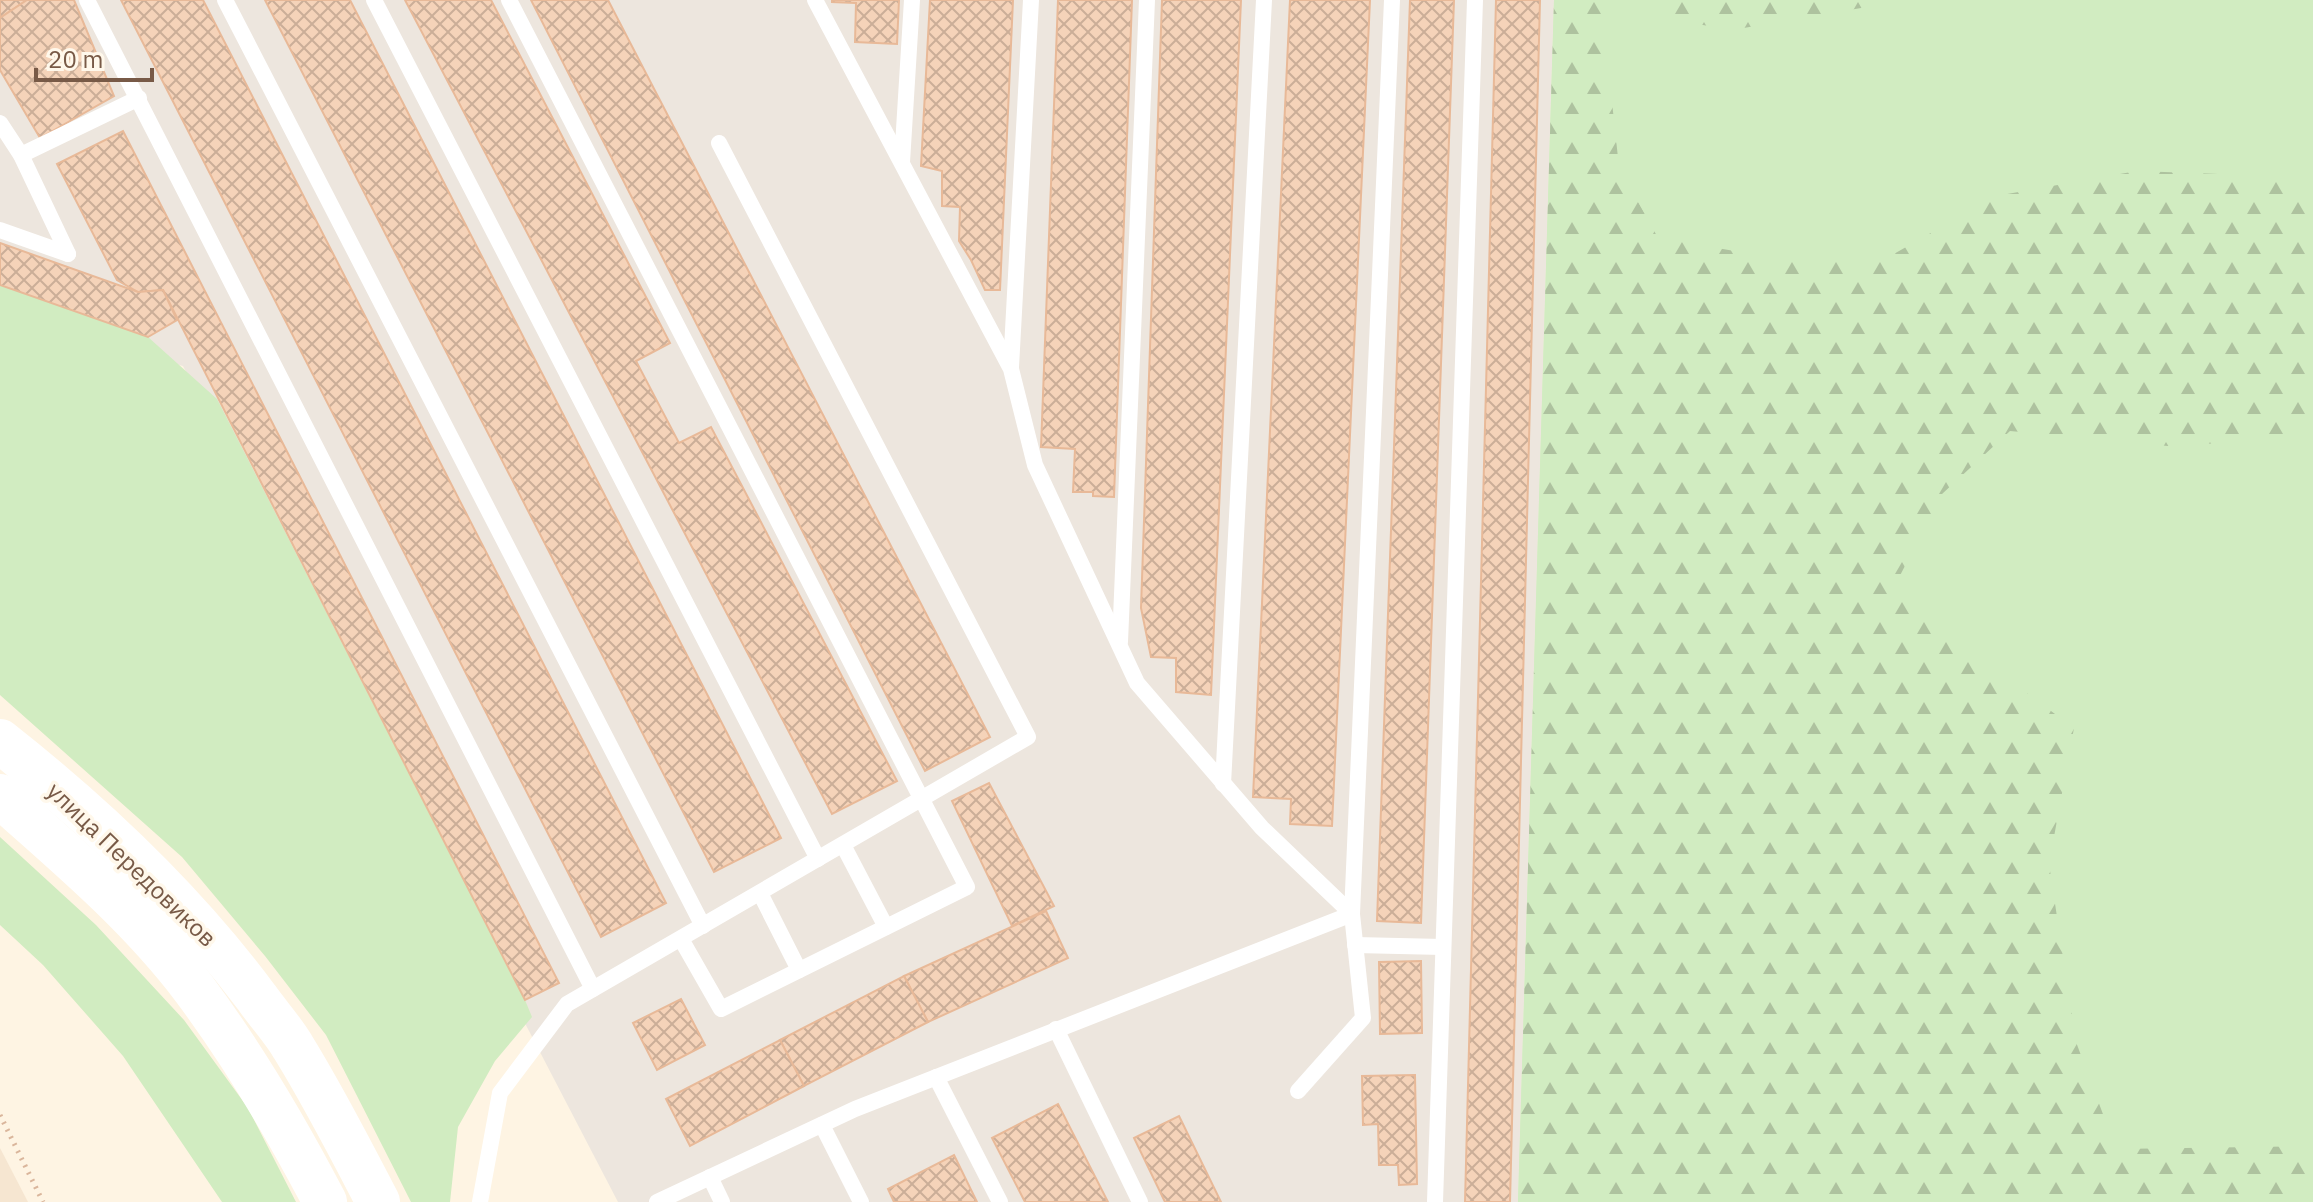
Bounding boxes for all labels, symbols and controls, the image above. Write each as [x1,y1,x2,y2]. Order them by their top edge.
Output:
scale bar [36,32,152,82]
text: 20 m [48,43,103,75]
street label: улица Передовиков [40,775,224,953]

